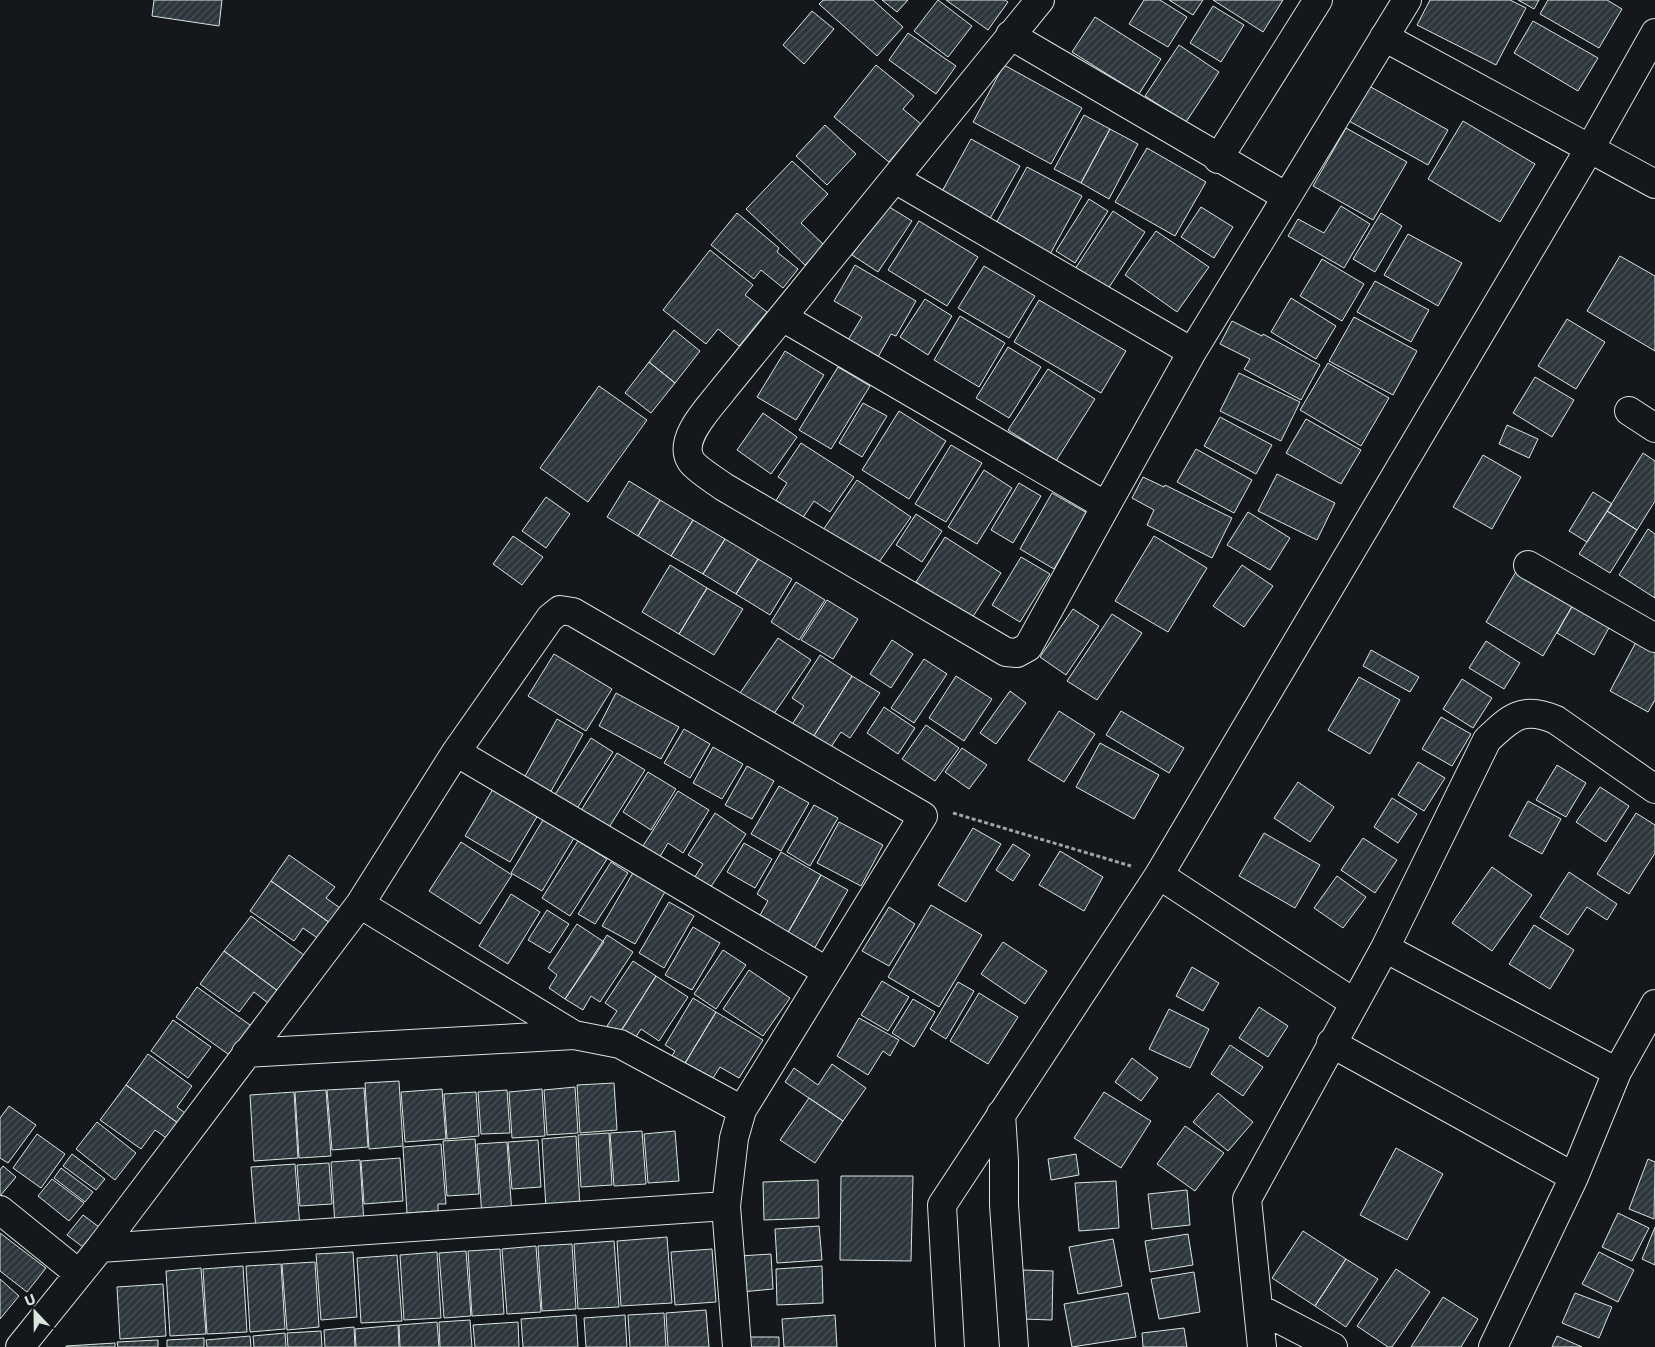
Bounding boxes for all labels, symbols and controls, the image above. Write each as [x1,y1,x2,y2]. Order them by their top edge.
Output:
north arrow [10,1287,60,1337]
text: U [22,1290,38,1309]

